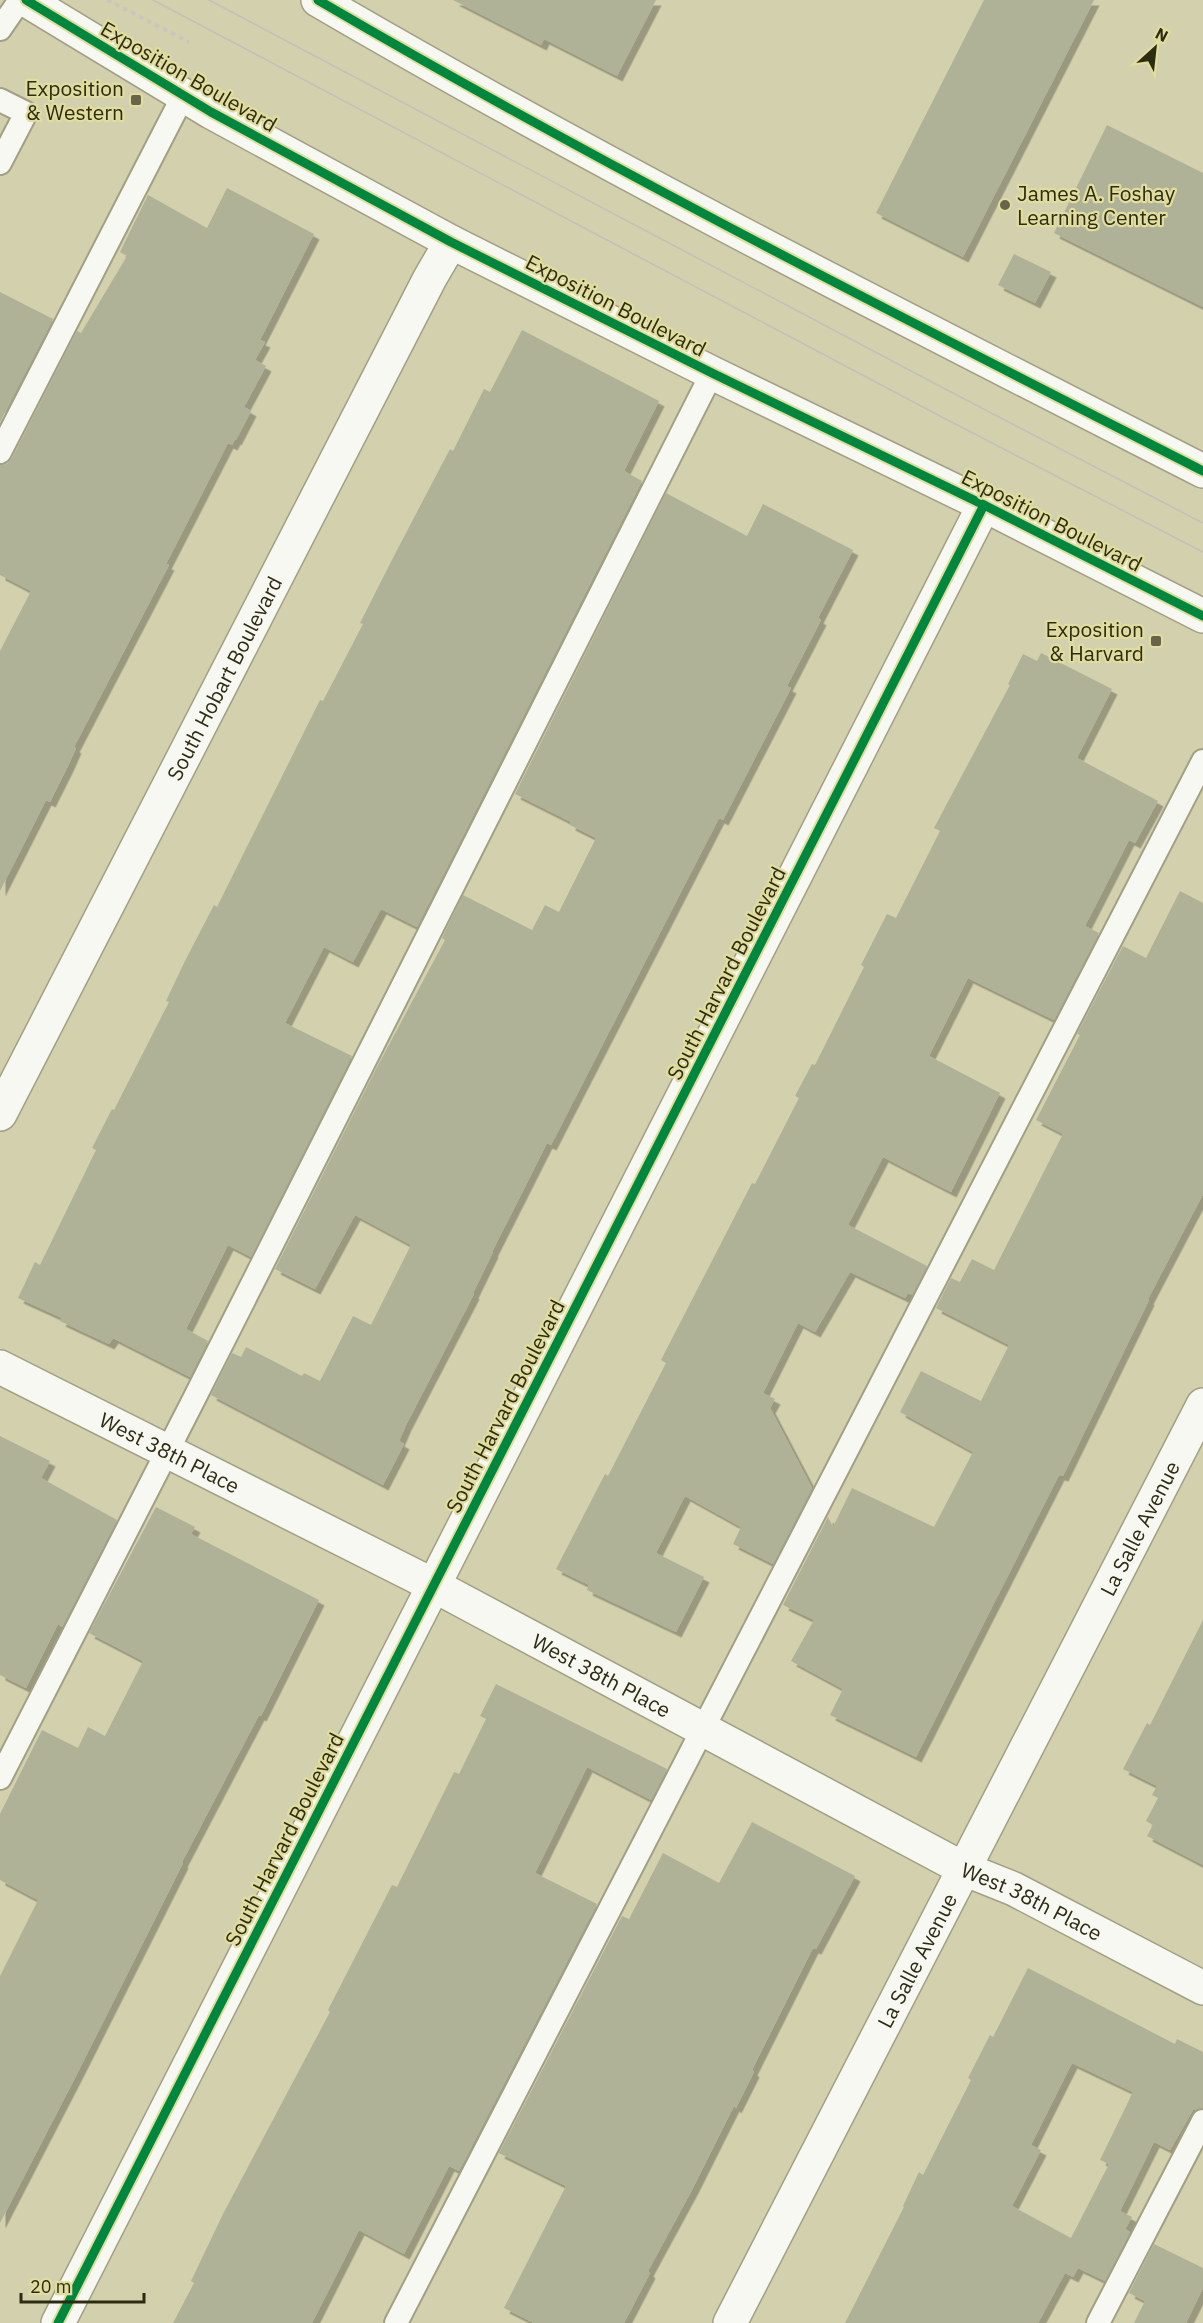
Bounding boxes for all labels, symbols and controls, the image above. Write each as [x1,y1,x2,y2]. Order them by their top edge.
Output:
street label: Exposition Boulevard [96,14,282,138]
north arrow [1125,18,1185,78]
text: N [1152,23,1172,46]
place label: Exposition & Western [25,74,124,126]
marker: Exposition & Western [129,93,143,107]
place label: James A. Foshay Learning Center [1017,179,1176,231]
marker: James A. Foshay Learning Center [998,198,1012,212]
street label: Exposition Boulevard [521,247,711,363]
street label: Exposition Boulevard [957,462,1147,578]
street label: South Hobart Boulevard [160,571,288,785]
place label: Exposition & Harvard [1045,615,1144,667]
marker: Exposition & Harvard [1149,634,1163,648]
street label: South Harvard Boulevard [660,862,792,1084]
street label: South Harvard Boulevard [439,1295,571,1517]
street label: West 38th Place [95,1405,245,1499]
street label: La Salle Avenue [1093,1456,1186,1601]
street label: West 38th Place [527,1627,676,1724]
street label: South Harvard Boulevard [218,1728,350,1950]
street label: West 38th Place [957,1855,1107,1947]
street label: La Salle Avenue [871,1888,963,2033]
scale bar [21,2266,144,2304]
text: 20 m [30,2275,72,2298]

